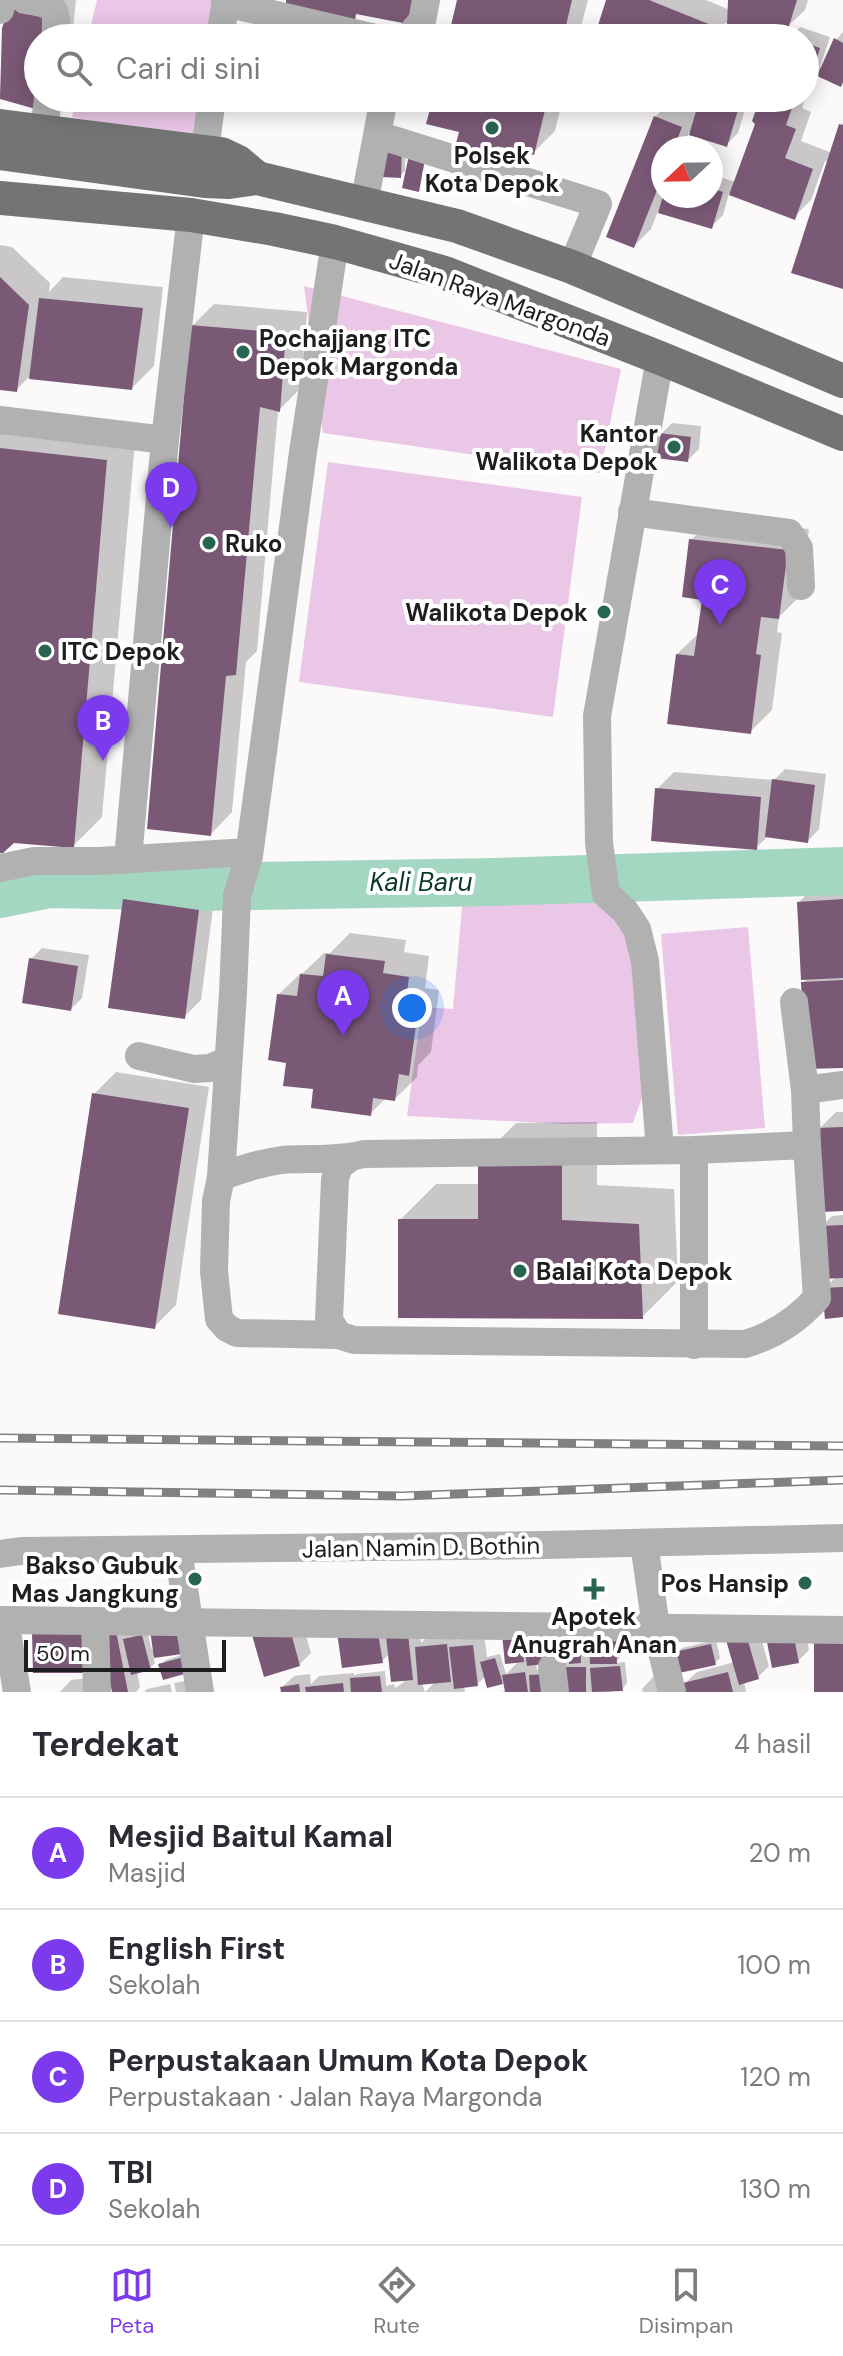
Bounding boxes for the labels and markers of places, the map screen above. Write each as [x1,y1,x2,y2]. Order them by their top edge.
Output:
marker: Polsek Kota Depok [483,119,501,137]
place label: Polsek Kota Depok [425,140,559,199]
place label: Pochajjang ITC Depok Margonda [259,323,458,382]
marker: Pochajjang ITC Depok Margonda [234,343,252,361]
place label: Kantor Walikota Depok [475,418,658,477]
marker: Kantor Walikota Depok [665,438,683,456]
pin: D [145,462,197,528]
place label: Ruko [225,528,282,559]
marker: Ruko [200,534,218,552]
pin: C [694,559,746,625]
place label: Walikota Depok [405,597,588,628]
marker: Walikota Depok [595,603,613,621]
place label: ITC Depok [61,636,180,667]
marker: ITC Depok [36,642,54,660]
pin: B [77,695,129,761]
pin: A [317,970,369,1036]
place label: Balai Kota Depok [536,1256,733,1287]
marker: Balai Kota Depok [511,1262,529,1280]
place label: Bakso Gubuk Mas Jangkung [11,1550,179,1609]
place label: Pos Hansip [661,1568,789,1599]
marker: Bakso Gubuk Mas Jangkung [186,1570,204,1588]
marker: Pos Hansip [796,1574,814,1592]
marker: Apotek Anugrah Anan [585,1580,603,1598]
place label: Apotek Anugrah Anan [511,1601,677,1660]

